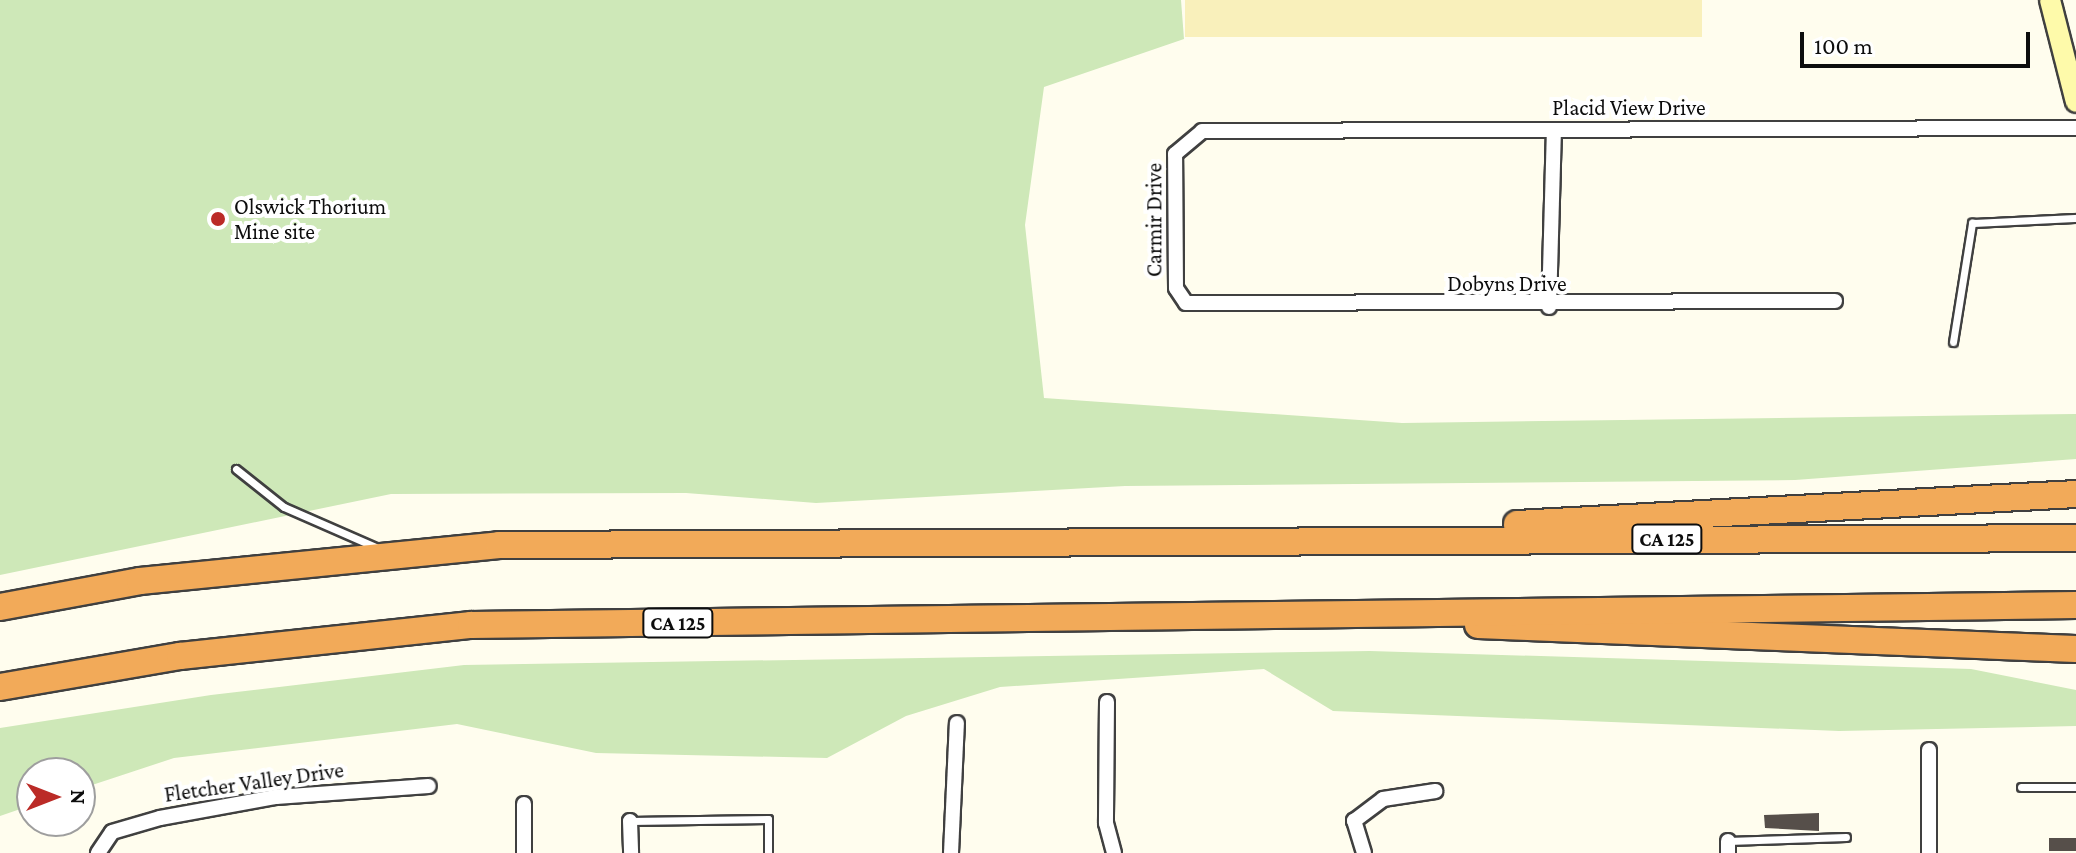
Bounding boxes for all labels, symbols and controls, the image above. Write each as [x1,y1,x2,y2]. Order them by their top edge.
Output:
scale bar [1804,16,2034,66]
text: 100 m [1814,32,1873,59]
street label: Placid View Drive [1552,95,1706,121]
street label: Carmir Drive [1141,163,1167,277]
place label: Olswick Thorium Mine site [234,193,386,244]
marker: Olswick Thorium Mine site [209,210,227,228]
street label: Dobyns Drive [1447,271,1567,297]
road number: CA 125 [1631,523,1703,555]
road number: CA 125 [642,607,714,639]
street label: Fletcher Valley Drive [163,756,345,808]
north arrow [16,757,96,837]
text: N [66,790,91,805]

